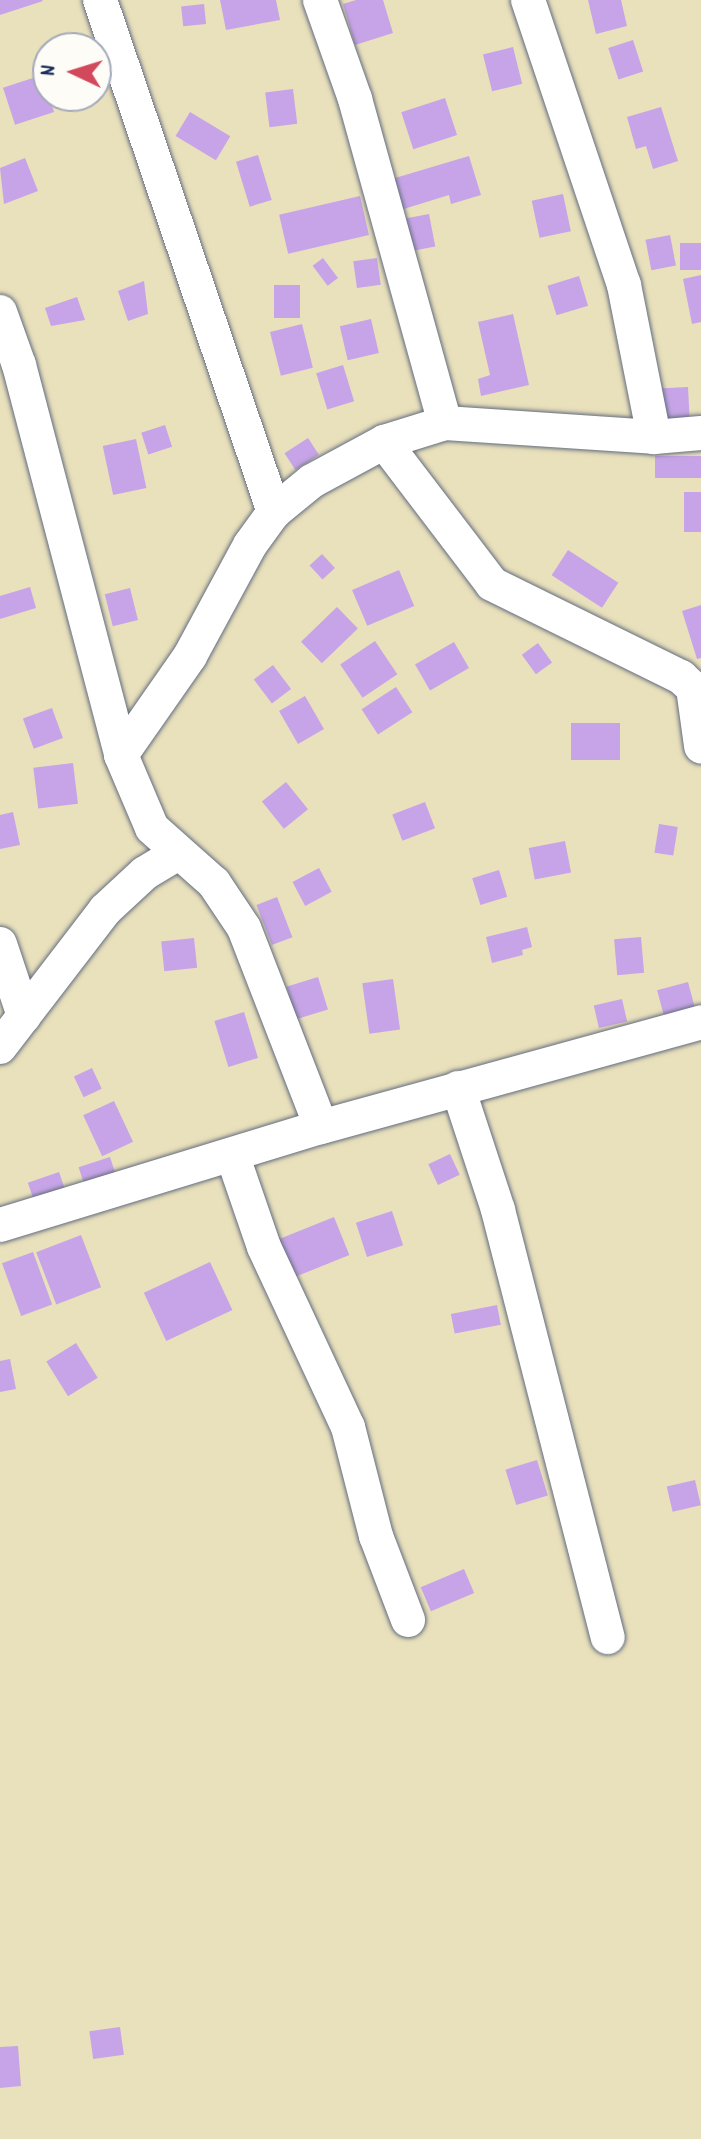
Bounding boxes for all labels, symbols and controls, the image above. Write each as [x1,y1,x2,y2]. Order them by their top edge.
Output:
north arrow [32,32,112,112]
text: N [34,64,65,77]

